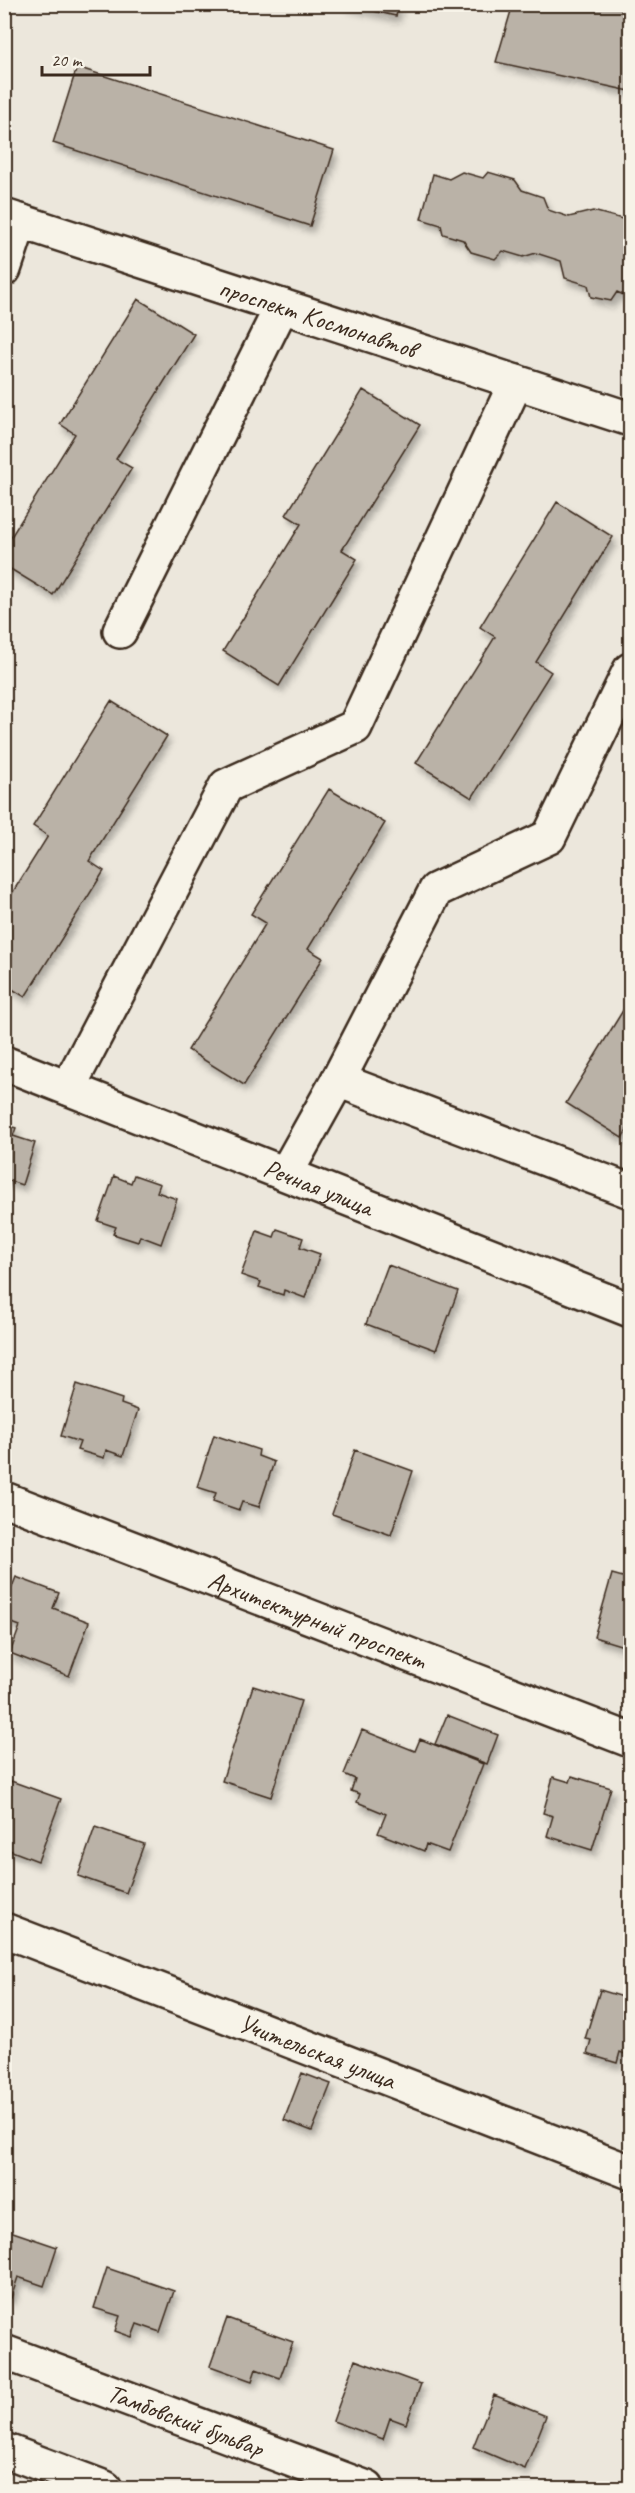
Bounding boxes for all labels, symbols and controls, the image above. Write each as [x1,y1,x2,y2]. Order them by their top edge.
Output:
scale bar [42,39,150,77]
text: 20 m [51,49,84,71]
street label: проспект Космонавтов [215,271,425,367]
street label: Речная улица [259,1151,380,1225]
street label: Архитектурный проспект [204,1563,432,1678]
street label: Учительская улица [234,2006,402,2097]
street label: Тамбовский бульвар [103,2376,270,2465]

